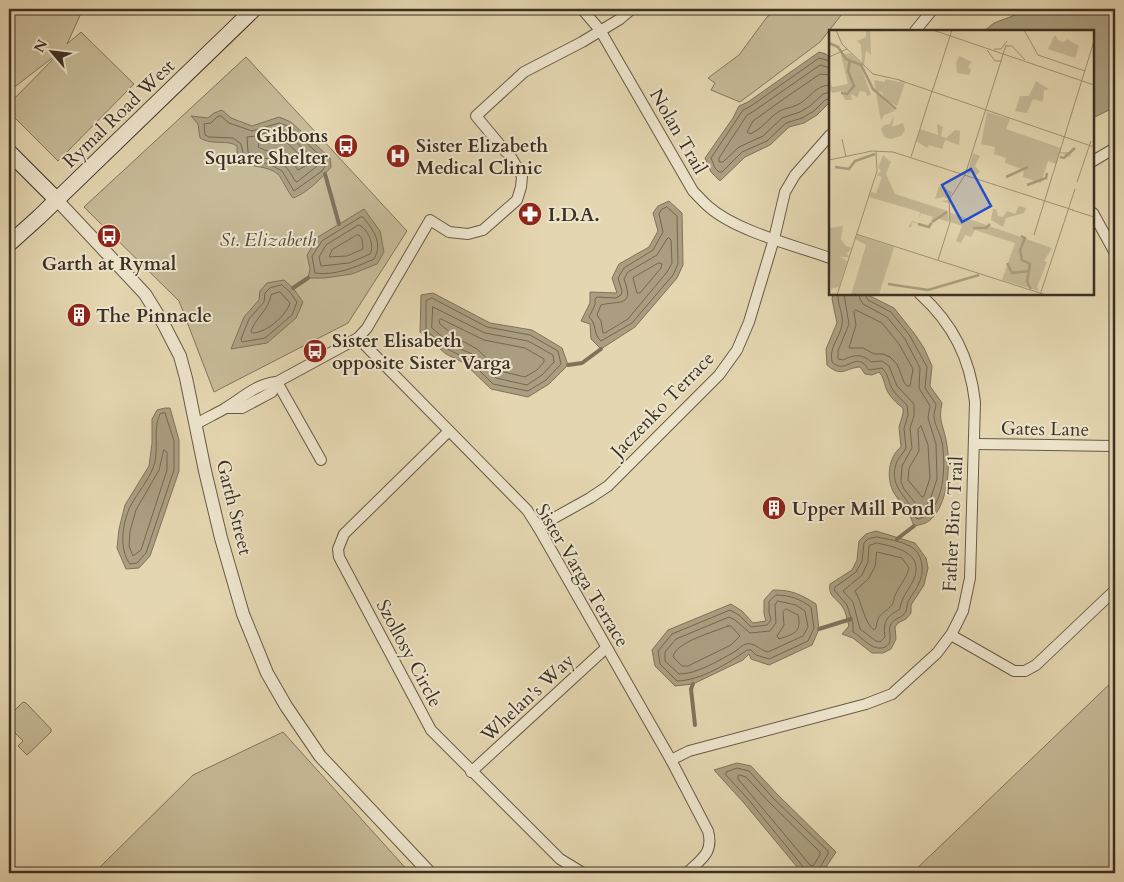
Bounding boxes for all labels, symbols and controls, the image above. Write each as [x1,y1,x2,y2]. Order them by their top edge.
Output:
north arrow [28,28,78,78]
inset map [829,30,1094,295]
text: N [30,36,52,56]
street label: Rymal Road West [57,54,180,174]
street label: Nolan Trail [643,84,713,179]
place label: Gibbons Square Shelter [205,123,328,171]
bus stop icon: Gibbons Square Shelter [333,133,359,159]
place label: Sister Elizabeth Medical Clinic [416,133,548,181]
hospital icon: Sister Elizabeth Medical Clinic [385,143,411,169]
pharmacy icon: I.D.A. [517,201,543,227]
place label: I.D.A. [548,202,600,228]
bus stop icon: Garth at Rymal [96,223,122,249]
park label: St. Elizabeth [220,227,316,253]
place label: Garth at Rymal [42,251,177,277]
building icon: The Pinnacle [66,302,92,328]
place label: The Pinnacle [96,303,212,329]
place label: Sister Elisabeth opposite Sister Varga [332,328,511,376]
bus stop icon: Sister Elisabeth opposite Sister Varga [302,338,328,364]
street label: Jaczenko Terrace [603,346,720,466]
street label: Gates Lane [1001,415,1089,443]
street label: Father Biro Trail [936,455,970,593]
street label: Garth Street [210,457,258,558]
building icon: Upper Mill Pond [761,495,787,521]
place label: Upper Mill Pond [792,496,935,522]
street label: Sister Varga Terrace [529,499,635,652]
street label: Szollosy Circle [370,595,448,712]
street label: Whelan's Way [475,648,580,748]

